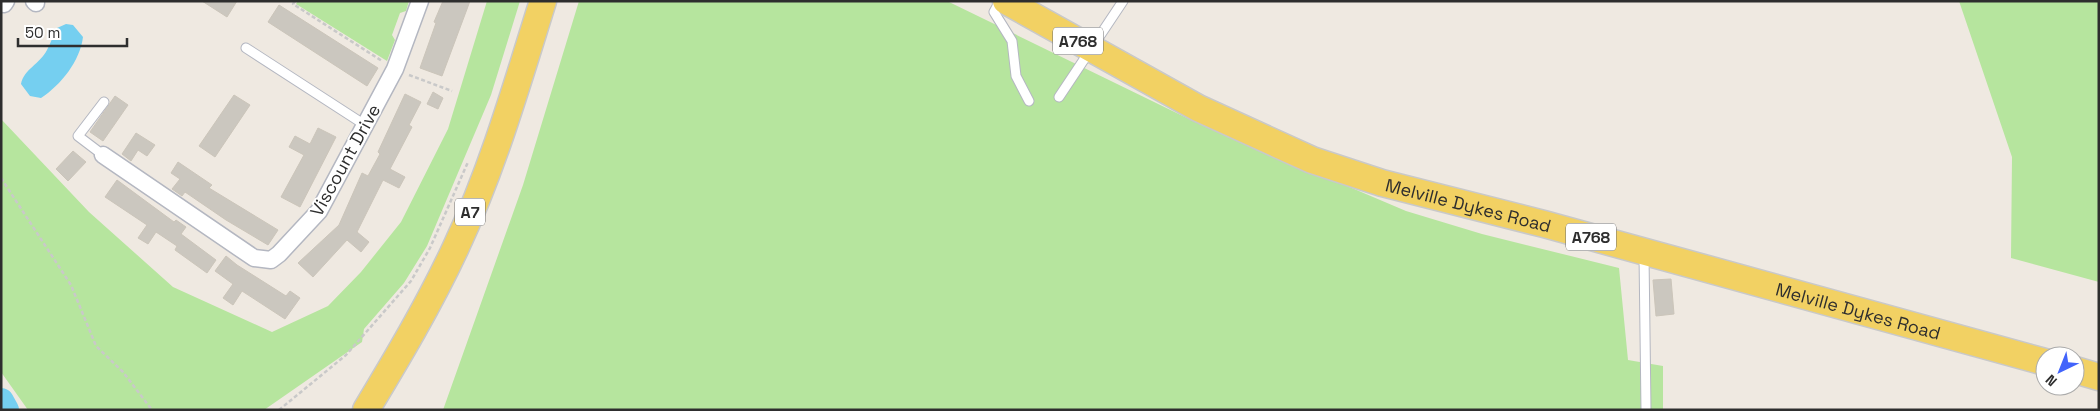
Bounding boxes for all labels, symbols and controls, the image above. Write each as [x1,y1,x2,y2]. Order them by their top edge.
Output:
scale bar [18,15,126,47]
text: 50 m [25,23,60,42]
road number: A768 [1053,27,1103,54]
street label: Viscount Drive [305,100,385,220]
street label: Melville Dykes Road [1383,173,1554,237]
road number: A7 [455,198,485,226]
road number: A768 [1566,223,1616,250]
street label: Melville Dykes Road [1773,277,1943,344]
north arrow [2035,346,2085,396]
text: N [2042,371,2061,390]

